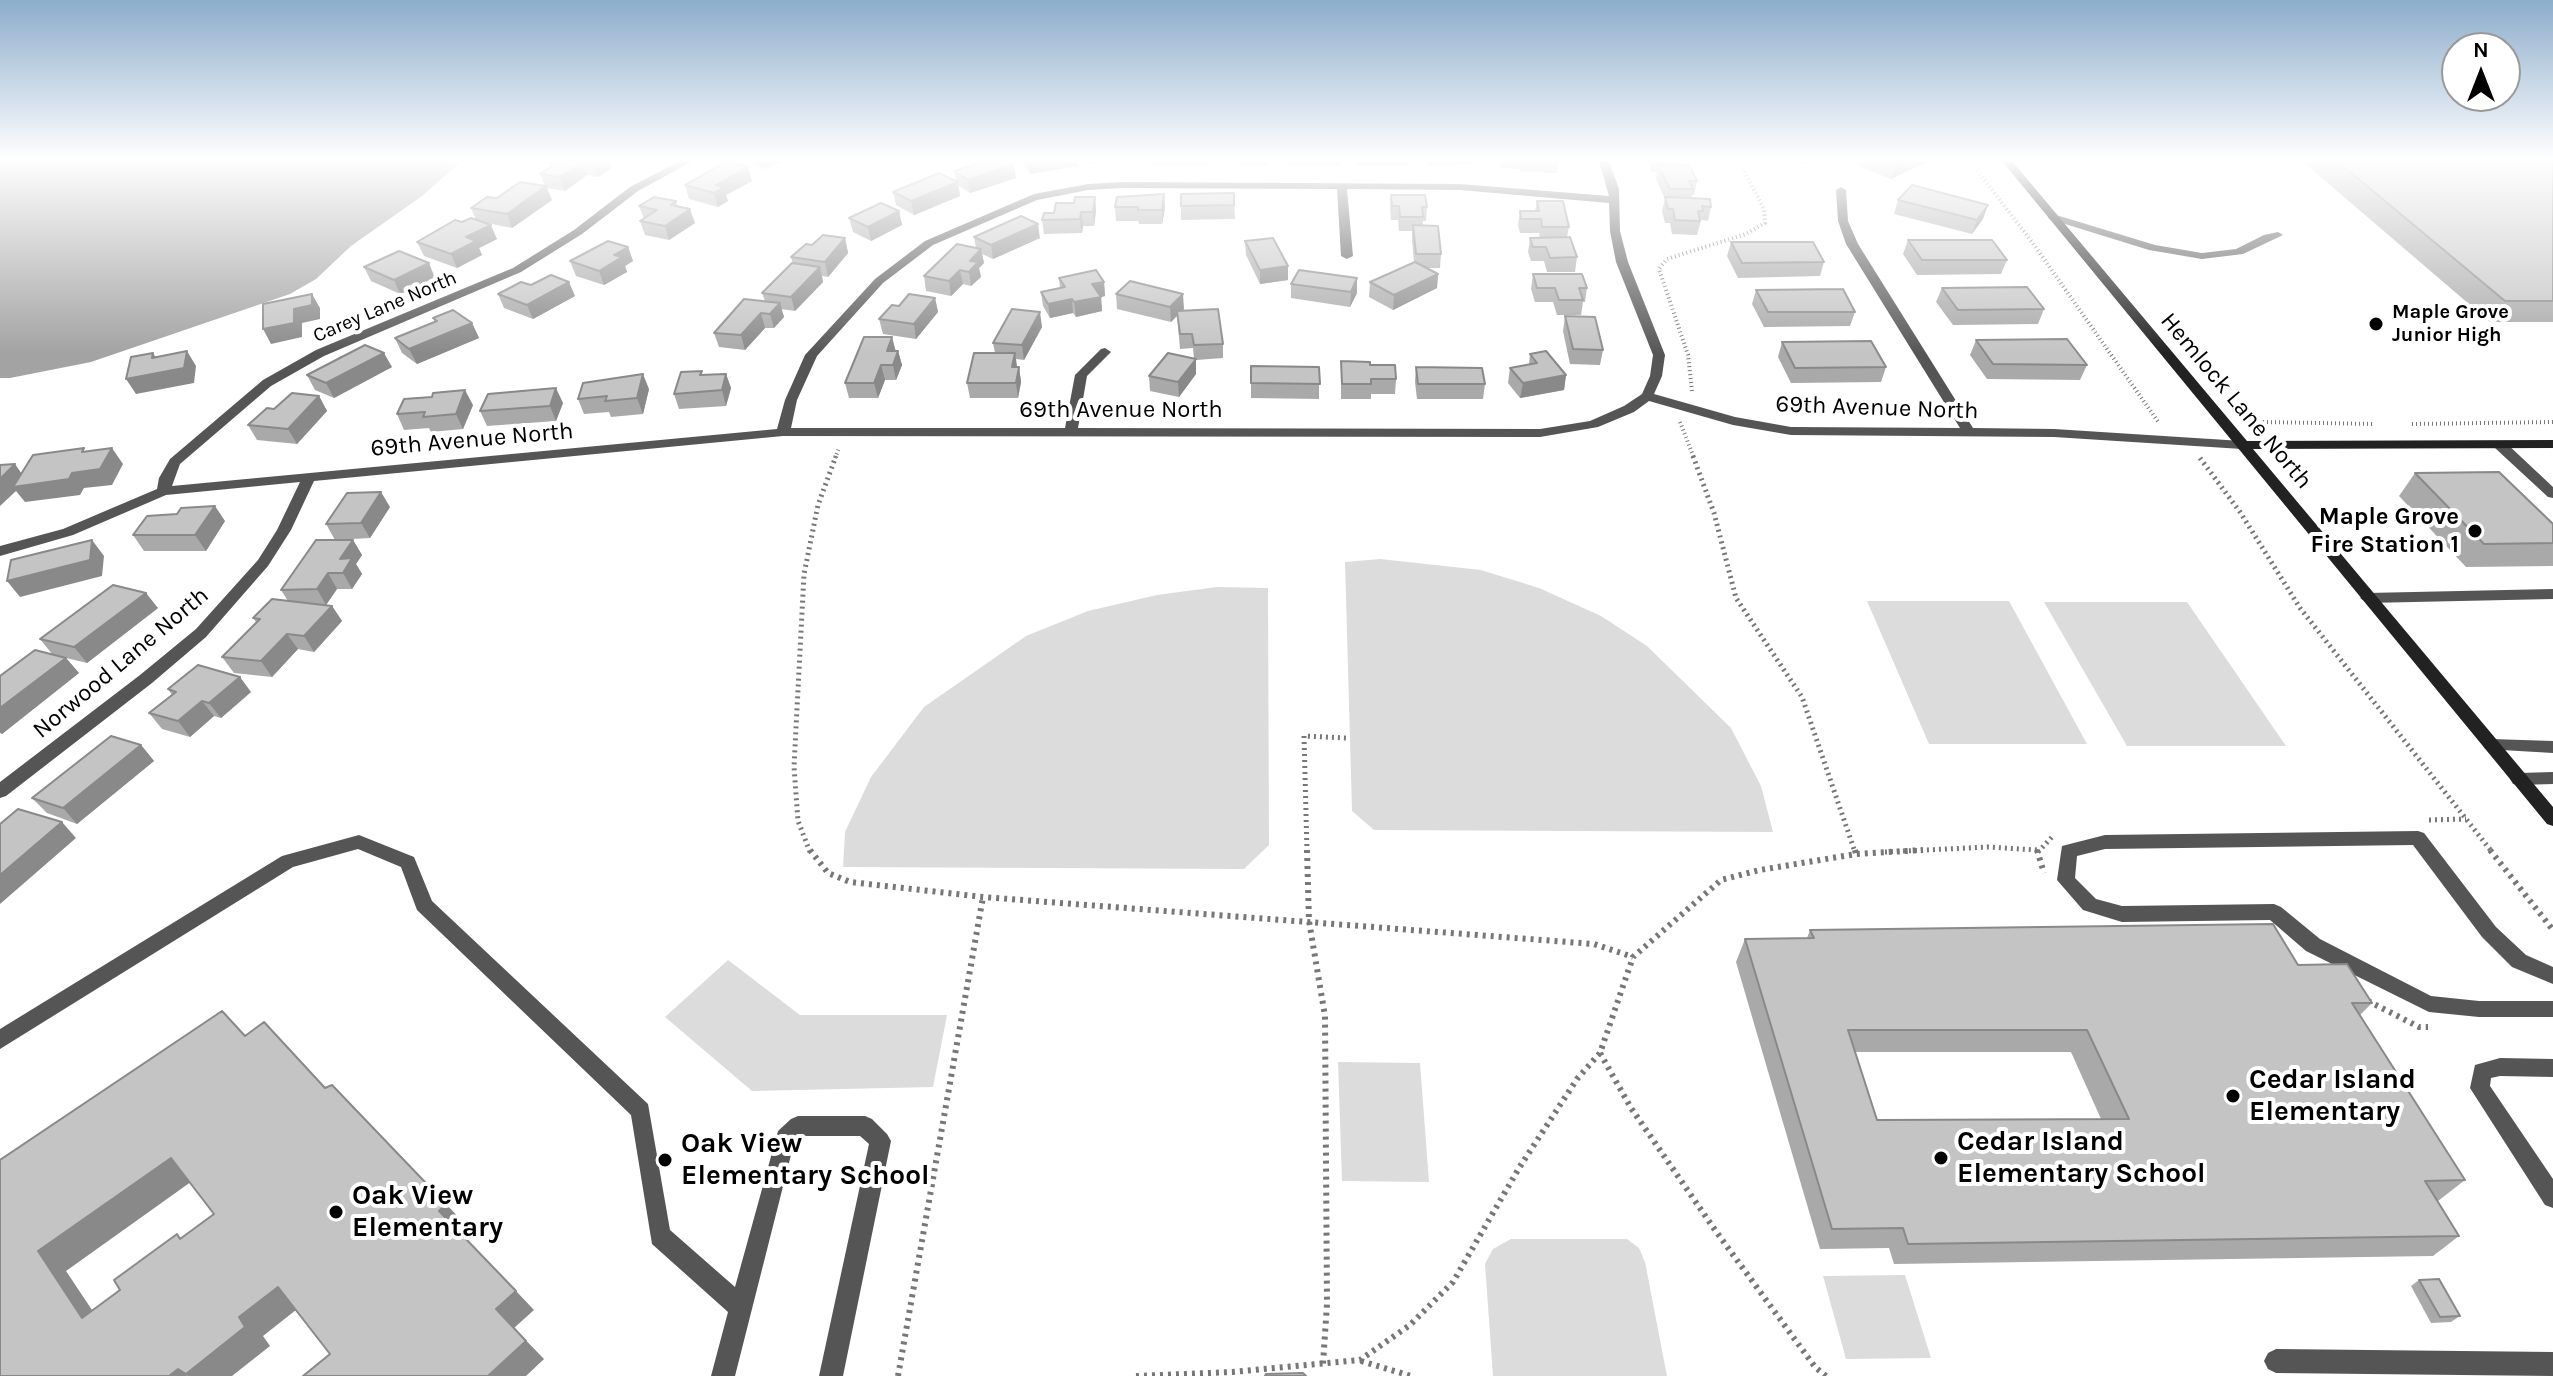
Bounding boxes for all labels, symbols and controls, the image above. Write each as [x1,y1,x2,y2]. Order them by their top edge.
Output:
north arrow [2441,32,2521,112]
text: N [2473,37,2489,63]
street label: Carey Lane North [310,266,460,348]
place label: Maple Grove Junior High [2392,300,2509,347]
street label: Hemlock Lane North [2154,307,2318,495]
marker: Maple Grove Junior High [2367,315,2385,333]
street label: 69th Avenue North [1775,390,1979,426]
street label: 69th Avenue North [1019,396,1223,424]
street label: 69th Avenue North [369,417,575,463]
place label: Maple Grove Fire Station 1 [2310,503,2459,559]
marker: Maple Grove Fire Station 1 [2466,522,2484,540]
street label: Norwood Lane North [27,581,215,745]
place label: Cedar Island Elementary [2249,1063,2416,1129]
marker: Cedar Island Elementary [2224,1087,2242,1105]
place label: Cedar Island Elementary School [1957,1125,2206,1191]
place label: Oak View Elementary School [681,1127,930,1193]
marker: Cedar Island Elementary School [1932,1149,1950,1167]
marker: Oak View Elementary School [656,1151,674,1169]
place label: Oak View Elementary [352,1179,503,1245]
marker: Oak View Elementary [327,1203,345,1221]

